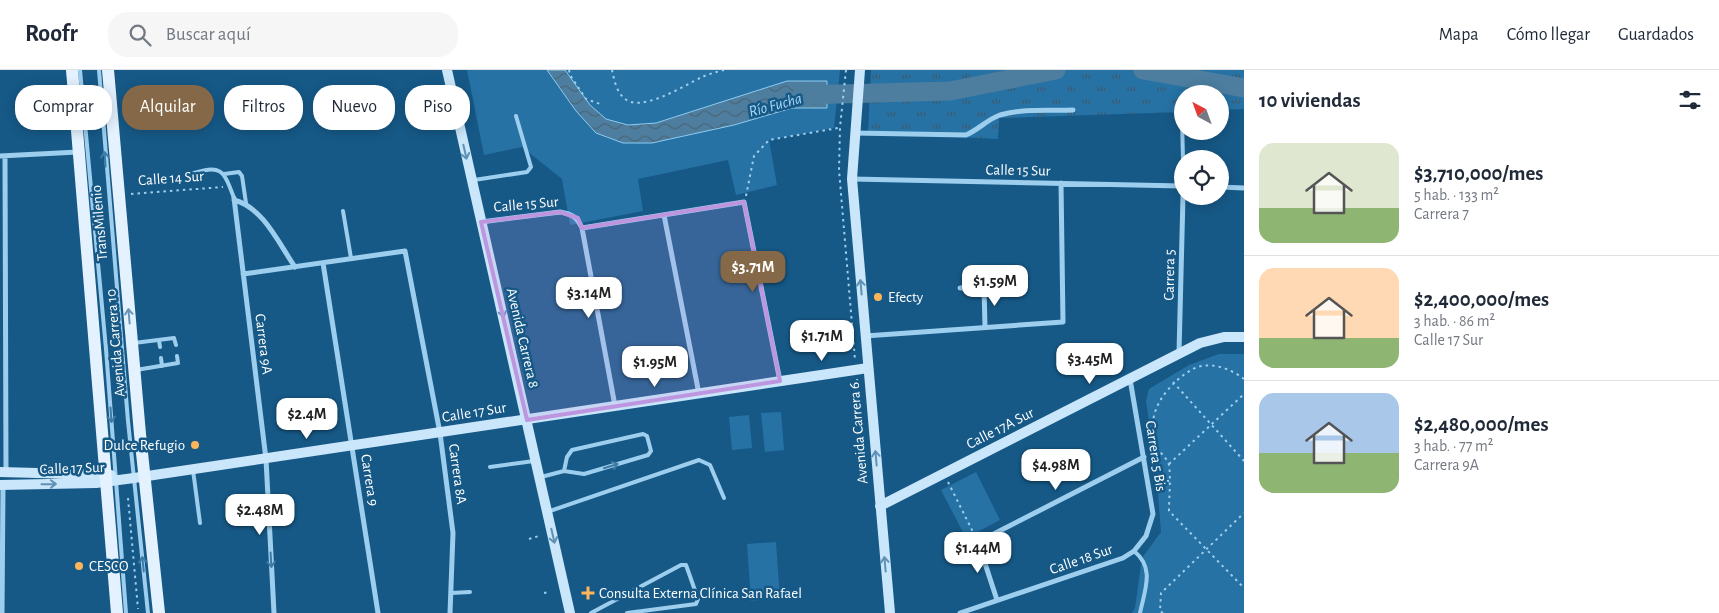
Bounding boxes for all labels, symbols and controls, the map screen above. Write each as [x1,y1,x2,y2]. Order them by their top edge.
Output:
search box [108,12,458,57]
icon: search [126,21,154,49]
text: Roofr [25,22,78,46]
text: Buscar aquí [166,25,251,44]
text: Mapa [1439,26,1479,44]
text: Cómo llegar [1507,26,1590,44]
text: Guardados [1618,26,1694,44]
chip: Comprar [15,85,112,130]
chip: Alquilar [122,85,214,130]
chip: Filtros [224,85,303,130]
chip: Nuevo [313,85,395,130]
chip: Piso [405,85,470,130]
north arrow [1174,85,1229,140]
map controls [1174,85,1229,205]
icon: filters [1676,86,1704,114]
water label: Río Fucha [747,90,804,120]
text: 10 viviendas [1259,90,1361,111]
one-way arrow [461,143,470,159]
button: locate [1174,150,1229,205]
one-way arrow [101,151,110,167]
street label: Calle 15 Sur [985,162,1051,179]
icon: home [1299,163,1359,223]
text: $3,710,000/mes [1414,163,1543,184]
street label: Calle 14 Sur [138,169,205,188]
street label: TransMilenio [89,184,110,261]
text: 5 hab. · 133 m² [1414,187,1499,203]
street label: Calle 15 Sur [493,194,559,215]
text: Carrera 7 [1414,206,1469,222]
street label: Carrera 5 [1162,249,1177,301]
pin: $3.71M [712,250,794,293]
text: $3.71M [731,259,775,275]
pin: $1.59M [954,264,1036,307]
text: $1.59M [973,273,1017,289]
pin: $3.14M [548,276,630,319]
one-way arrow [856,279,866,295]
text: $3.14M [567,285,611,301]
street label: Avenida Carrera 8 [504,287,541,390]
street label: Avenida Carrera 10 [103,288,128,398]
icon: home [1299,288,1359,348]
text: $2,400,000/mes [1414,289,1549,310]
place label: Efecty [888,290,924,305]
marker: Efecty [872,291,884,303]
one-way arrow [498,302,507,318]
one-way arrow [125,309,134,325]
street label: Carrera 9A [252,313,275,376]
text: 3 hab. · 86 m² [1414,313,1495,329]
pin: $1.71M [781,320,863,362]
text: $1.71M [801,328,843,344]
text: Calle 17 Sur [1414,332,1483,348]
pin: $3.45M [1049,342,1131,385]
pin: $1.95M [614,346,696,388]
text: $3.45M [1067,351,1113,367]
text: $1.95M [633,354,677,370]
street label: Avenida Carrera 6 [847,381,870,485]
pin: $2.4M [272,398,342,440]
street label: Calle 17 Sur [441,400,507,425]
street label: Calle 17A Sur [964,405,1037,452]
text: $2.4M [287,406,327,422]
one-way arrow [106,407,115,423]
icon: home [1299,413,1359,473]
text: $2,480,000/mes [1414,414,1549,435]
street label: Carrera 5 Bis [1143,420,1168,492]
place label: Dulce Refugio [104,438,185,453]
text: 3 hab. · 77 m² [1414,438,1493,454]
marker: Dulce Refugio [189,439,201,451]
street label: Carrera 8A [446,443,469,506]
pin: $4.98M [1015,448,1097,491]
one-way arrow [871,450,880,466]
street label: Carrera 9 [358,453,381,507]
text: $4.98M [1032,457,1080,473]
text: Carrera 9A [1414,457,1479,473]
street label: Calle 17 Sur [39,460,105,477]
one-way arrow [603,461,619,471]
one-way arrow [40,479,56,489]
pin: $2.48M [219,494,301,536]
text: $2.48M [236,502,284,518]
one-way arrow [549,527,558,543]
pin: $1.44M [937,532,1019,574]
text: $1.44M [955,540,1001,556]
street label: Calle 18 Sur [1048,542,1115,577]
one-way arrow [267,552,276,568]
one-way arrow [139,557,148,573]
one-way arrow [881,557,890,573]
place label: CESCO [89,559,128,574]
marker: CESCO [73,560,85,572]
marker: Consulta Externa Clínica San Rafael [581,586,595,600]
place label: Consulta Externa Clínica San Rafael [599,586,802,601]

